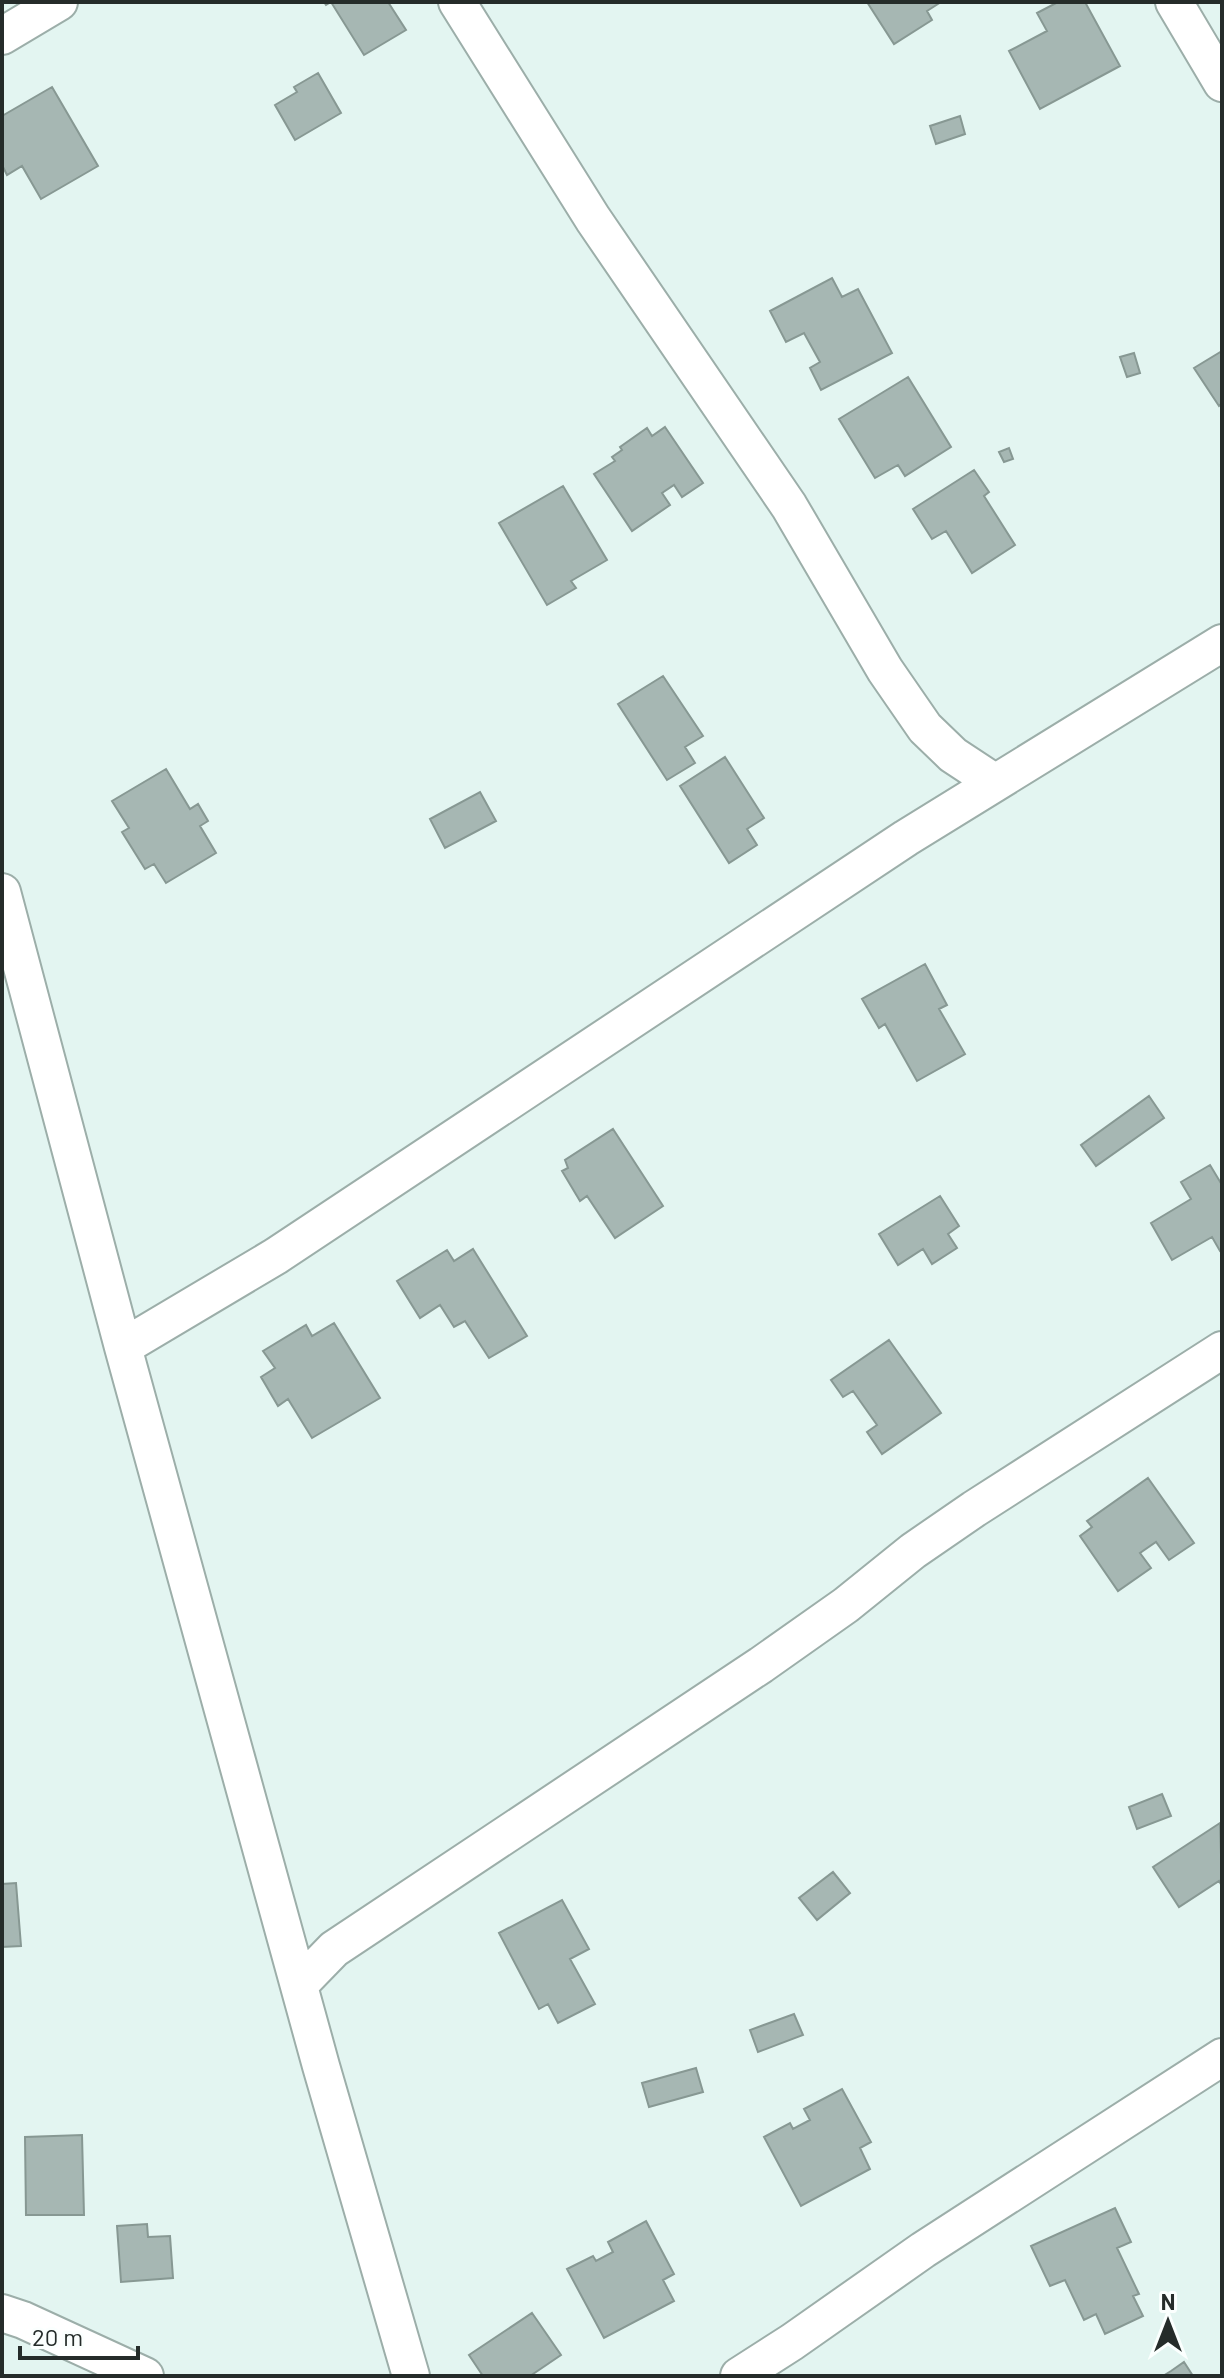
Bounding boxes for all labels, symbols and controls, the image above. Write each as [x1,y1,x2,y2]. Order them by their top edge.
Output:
north arrow [1128,2282,1208,2362]
text: N [1161,2288,1175,2314]
scale bar [20,2310,138,2360]
text: 20 m [32,2322,83,2351]

